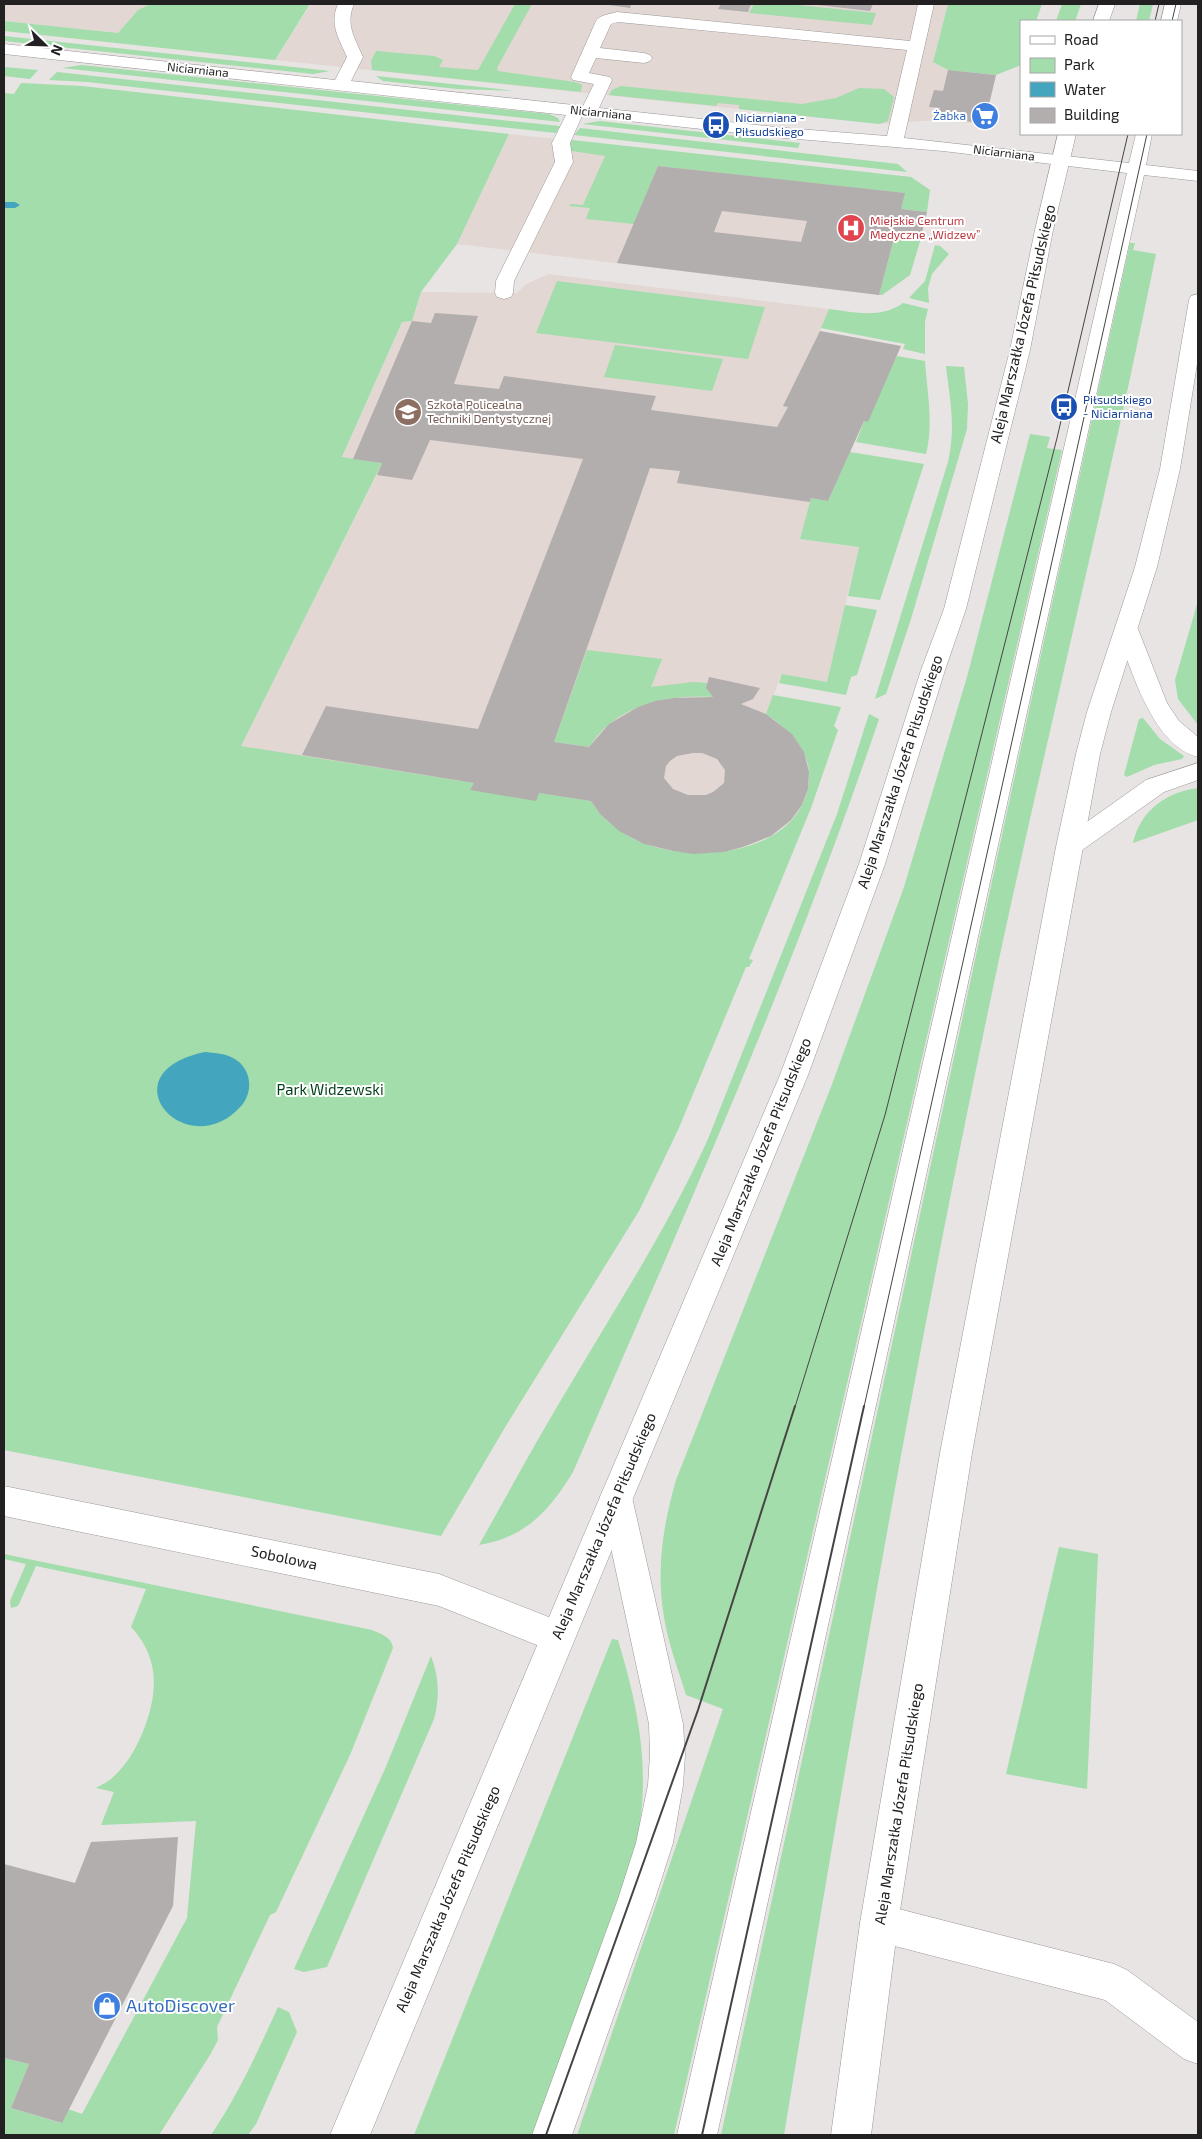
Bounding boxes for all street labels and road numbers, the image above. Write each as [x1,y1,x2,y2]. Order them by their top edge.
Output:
street label: Niciarniana [167,59,230,79]
street label: Niciarniana [570,102,633,122]
street label: Niciarniana [973,141,1036,163]
street label: Aleja Marszałka Józefa Piłsudskiego [986,203,1059,445]
street label: Aleja Marszałka Józefa Piłsudskiego [853,653,946,891]
street label: Aleja Marszałka Józefa Piłsudskiego [706,1035,815,1269]
street label: Aleja Marszałka Józefa Piłsudskiego [547,1410,660,1642]
street label: Sobolowa [249,1541,319,1573]
street label: Aleja Marszałka Józefa Piłsudskiego [870,1682,927,1926]
street label: Aleja Marszałka Józefa Piłsudskiego [391,1783,504,2015]

